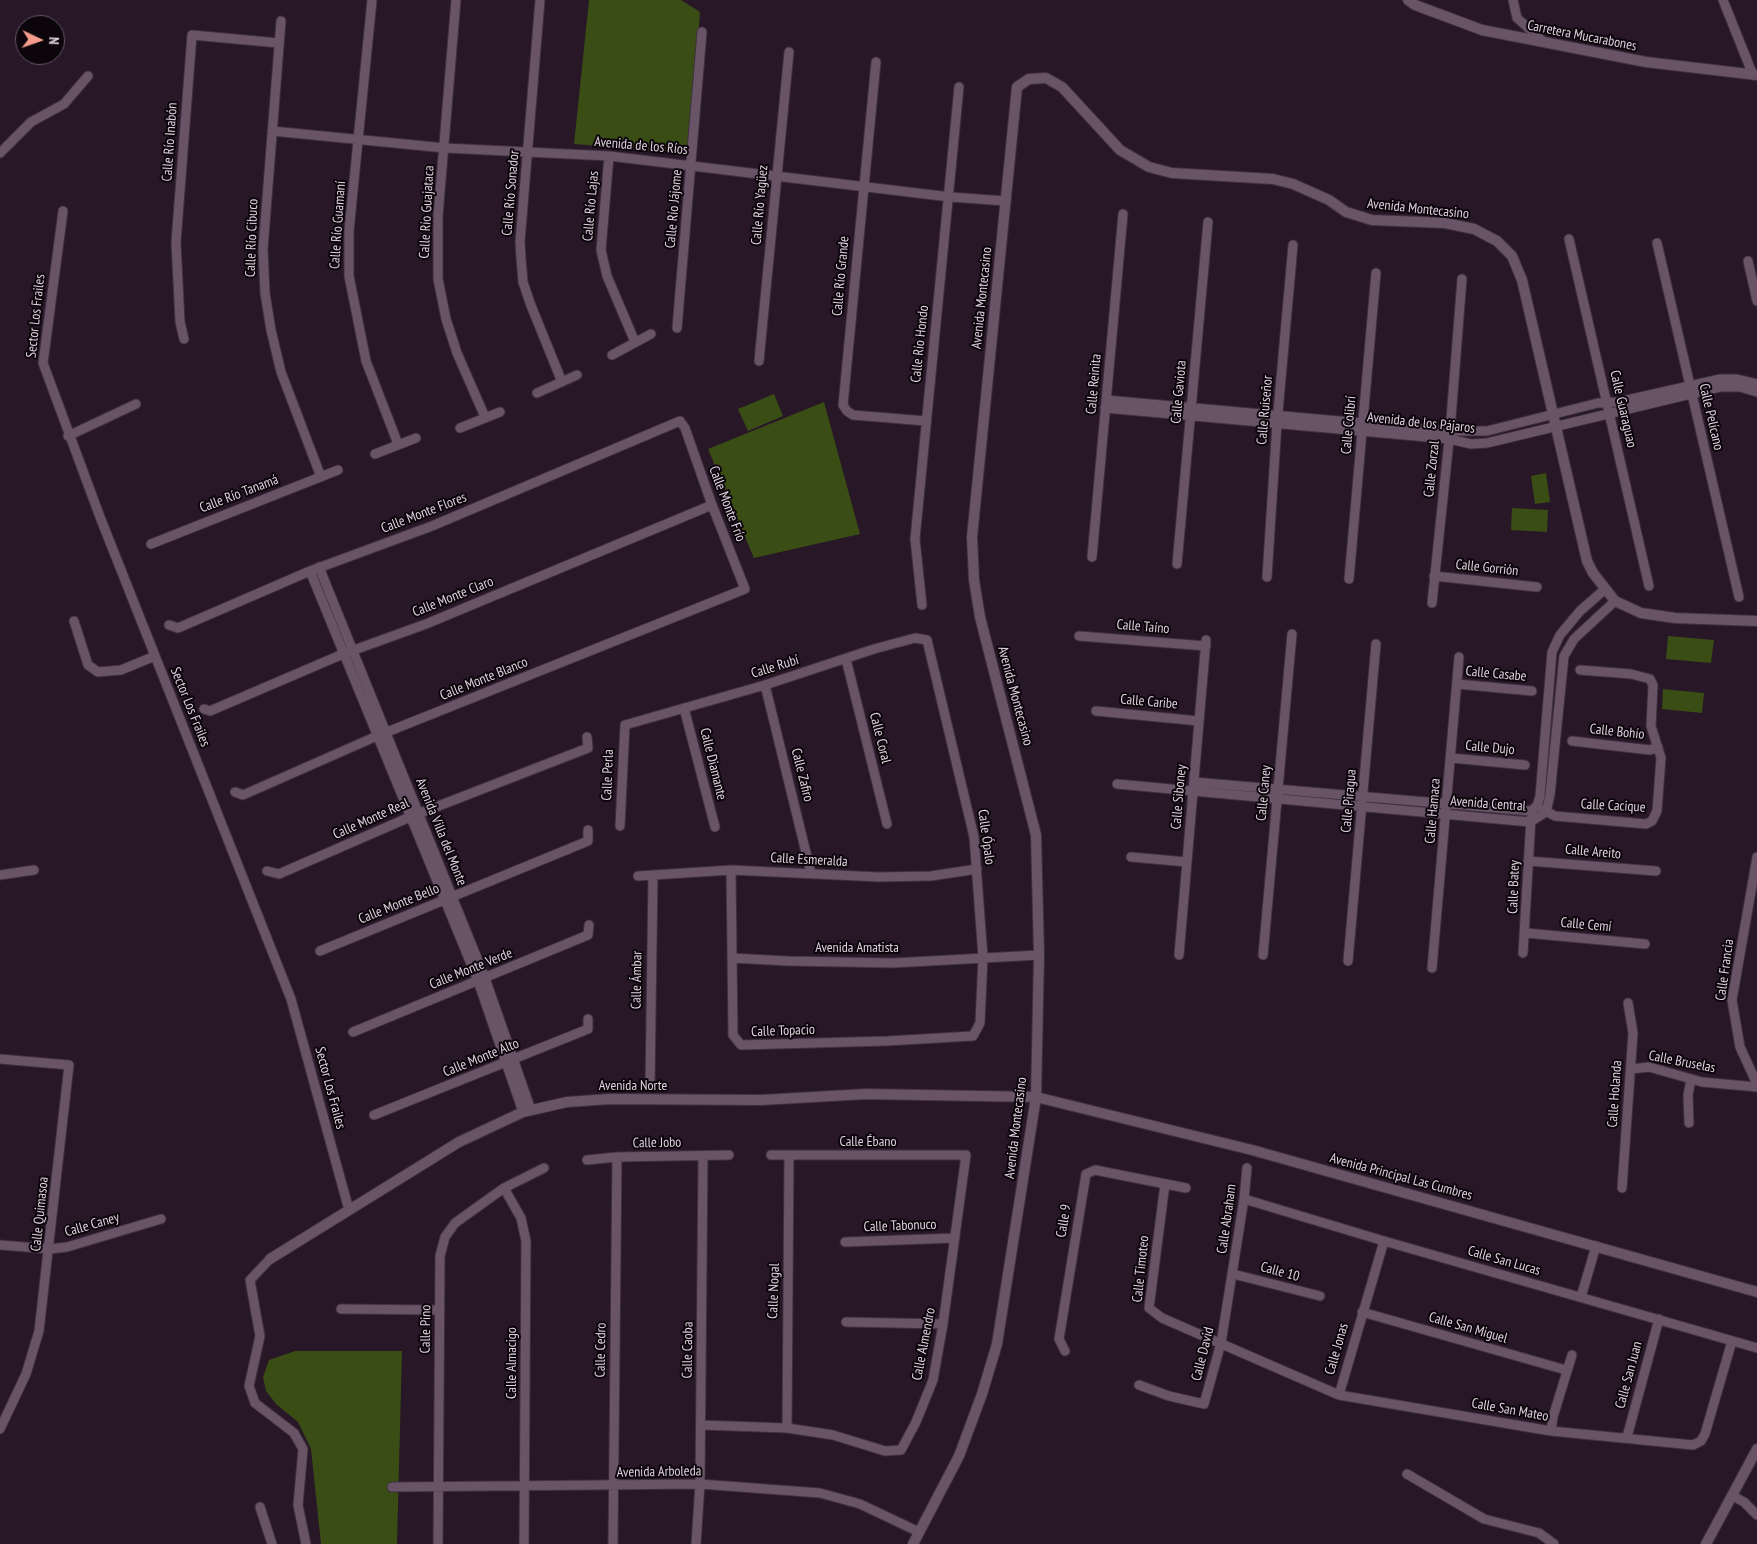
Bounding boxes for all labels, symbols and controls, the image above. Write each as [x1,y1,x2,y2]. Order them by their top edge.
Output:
north arrow [15,15,65,65]
street label: Carretera Mucarabones [1526,17,1638,55]
text: N [45,36,63,45]
street label: Calle Río Inabón [159,102,181,182]
street label: Avenida de los Ríos [594,134,688,158]
street label: Calle Río Sonador [499,150,523,236]
street label: Calle Río Yagüez [748,164,772,246]
street label: Calle Río Guajataca [416,165,438,259]
street label: Calle Río Jájome [662,169,686,249]
street label: Calle Río Lajas [580,170,602,242]
street label: Calle Río Guamaní [327,180,349,270]
street label: Avenida Montecasino [1366,195,1470,223]
street label: Calle Río Cibuco [242,199,262,277]
street label: Calle Río Grande [829,235,853,317]
street label: Avenida Montecasino [968,246,996,350]
street label: Sector Los Frailes [23,273,49,359]
street label: Calle Río Hondo [908,304,932,384]
street label: Calle Reinita [1083,353,1105,415]
street label: Calle Gaviota [1168,360,1190,424]
street label: Calle Guaraguao [1606,369,1640,449]
street label: Calle Ruiseñor [1254,375,1276,445]
street label: Calle Pelícano [1695,382,1727,452]
street label: Calle Colibrí [1338,395,1360,455]
street label: Avenida de los Pájaros [1366,409,1476,437]
street label: Calle Zorzal [1421,440,1443,498]
street label: Calle Monte Frío [705,464,749,544]
street label: Calle Río Tanamá [197,471,281,517]
street label: Calle Monte Flores [379,489,469,537]
street label: Calle Gorrión [1455,556,1519,580]
street label: Calle Monte Claro [410,573,496,621]
street label: Calle Taíno [1116,616,1170,638]
street label: Avenida Montecasino [994,644,1036,748]
street label: Calle Rubí [749,652,801,682]
street label: Calle Monte Blanco [438,654,530,704]
street label: Calle Casabe [1465,663,1527,685]
street label: Sector Los Frailes [166,665,214,749]
street label: Calle Caribe [1120,691,1178,713]
street label: Calle Coral [866,711,894,765]
street label: Calle Bohío [1589,721,1645,743]
street label: Calle Diamante [696,726,730,802]
street label: Calle Dujo [1465,737,1515,759]
street label: Calle Zafiro [787,746,817,804]
street label: Calle Perla [599,749,617,801]
street label: Calle Siboney [1168,764,1190,830]
street label: Calle Caney [1253,764,1275,822]
street label: Calle Piragua [1338,769,1360,833]
street label: Avenida Villa del Monte [412,776,470,888]
street label: Calle Hamaca [1422,778,1444,844]
street label: Avenida Central [1450,793,1526,815]
street label: Calle Monte Real [330,795,412,843]
street label: Calle Cacique [1580,796,1646,816]
street label: Calle Ópalo [974,808,998,866]
street label: Calle Areito [1564,841,1622,863]
street label: Calle Esmeralda [770,850,848,870]
street label: Calle Batey [1505,860,1523,914]
street label: Calle Monte Bello [356,880,442,928]
street label: Calle Cemí [1560,914,1612,936]
street label: Calle Francia [1712,938,1738,1002]
street label: Avenida Amatista [815,940,899,956]
street label: Calle Monte Verde [427,945,515,993]
street label: Calle Ámbar [628,951,646,1009]
street label: Calle Topacio [751,1021,815,1041]
street label: Calle Monte Alto [441,1035,521,1081]
street label: Sector Los Frailes [311,1045,349,1131]
street label: Calle Bruselas [1647,1047,1717,1077]
street label: Calle Holanda [1604,1060,1626,1128]
street label: Avenida Montecasino [1001,1076,1031,1180]
street label: Avenida Norte [599,1078,667,1094]
street label: Calle Jobo [633,1134,681,1152]
street label: Calle Ébano [840,1134,896,1150]
street label: Avenida Principal Las Cumbres [1328,1150,1474,1204]
street label: Calle Quimasoa [28,1176,52,1252]
street label: Calle Abraham [1214,1183,1240,1255]
street label: Calle 9 [1053,1203,1075,1239]
street label: Calle Caney [63,1209,121,1241]
street label: Calle Tabonuco [863,1216,937,1236]
street label: Calle Timoteo [1129,1235,1153,1303]
street label: Calle San Lucas [1466,1243,1542,1279]
street label: Calle 10 [1259,1259,1301,1285]
street label: Calle Nogal [765,1263,783,1319]
street label: Calle Pino [417,1305,435,1353]
street label: Calle Almendro [909,1306,939,1382]
street label: Calle San Miguel [1427,1309,1509,1347]
street label: Calle Jonas [1322,1321,1352,1377]
street label: Calle Cedro [592,1322,610,1378]
street label: Calle Caoba [679,1322,697,1378]
street label: Calle David [1188,1325,1218,1383]
street label: Calle Almacigo [504,1327,520,1399]
street label: Calle San Juan [1612,1339,1646,1411]
street label: Calle San Mateo [1470,1395,1550,1425]
street label: Avenida Arboleda [617,1463,701,1481]

